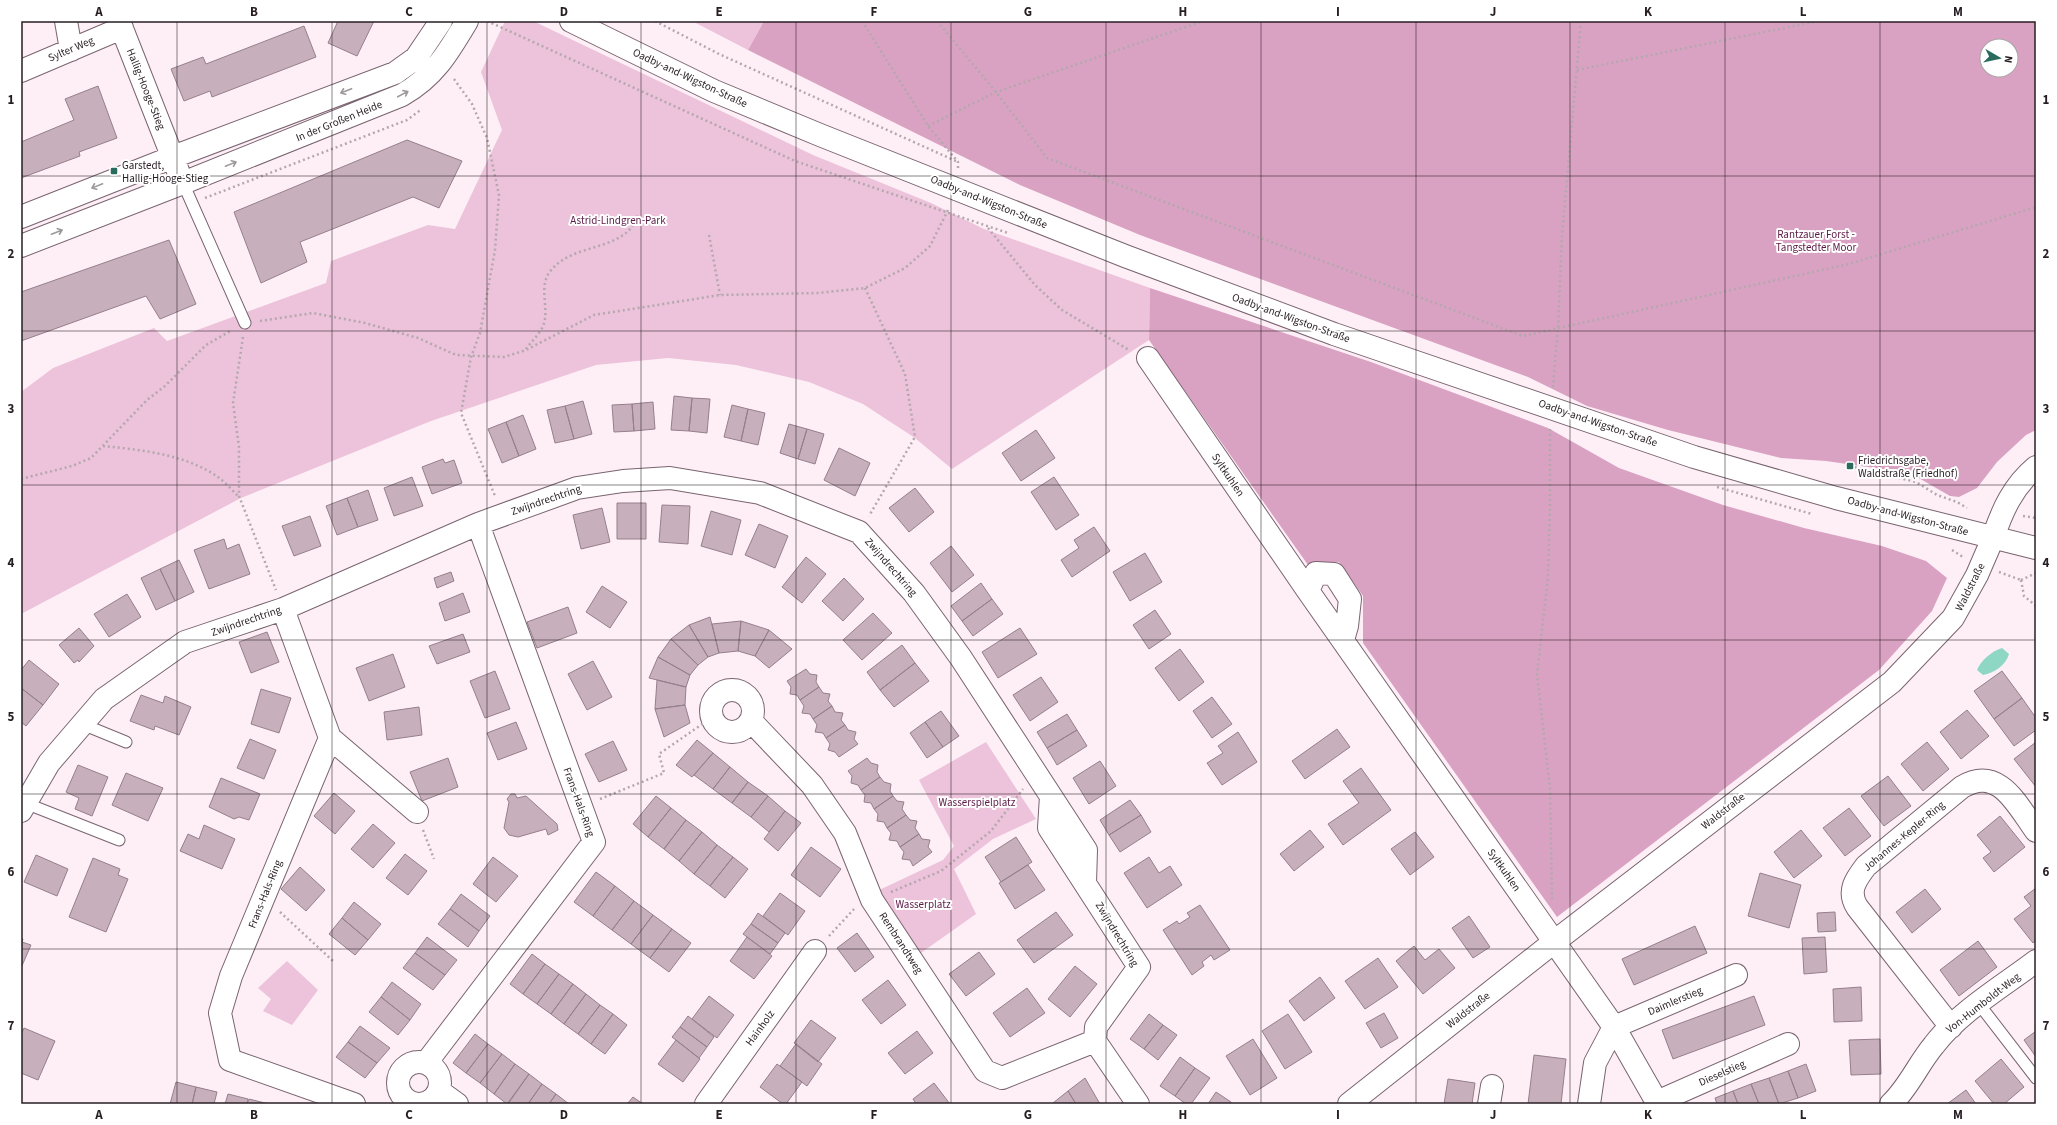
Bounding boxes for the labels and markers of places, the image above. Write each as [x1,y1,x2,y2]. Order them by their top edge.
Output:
place label: Garstedt, Hallig-Hooge-Stieg [122,158,209,186]
marker: Garstedt, Hallig-Hooge-Stieg [109,166,119,176]
place label: Friedrichsgabe, Waldstraße (Friedhof) [1858,453,1958,481]
marker: Friedrichsgabe, Waldstraße (Friedhof) [1845,461,1855,471]

